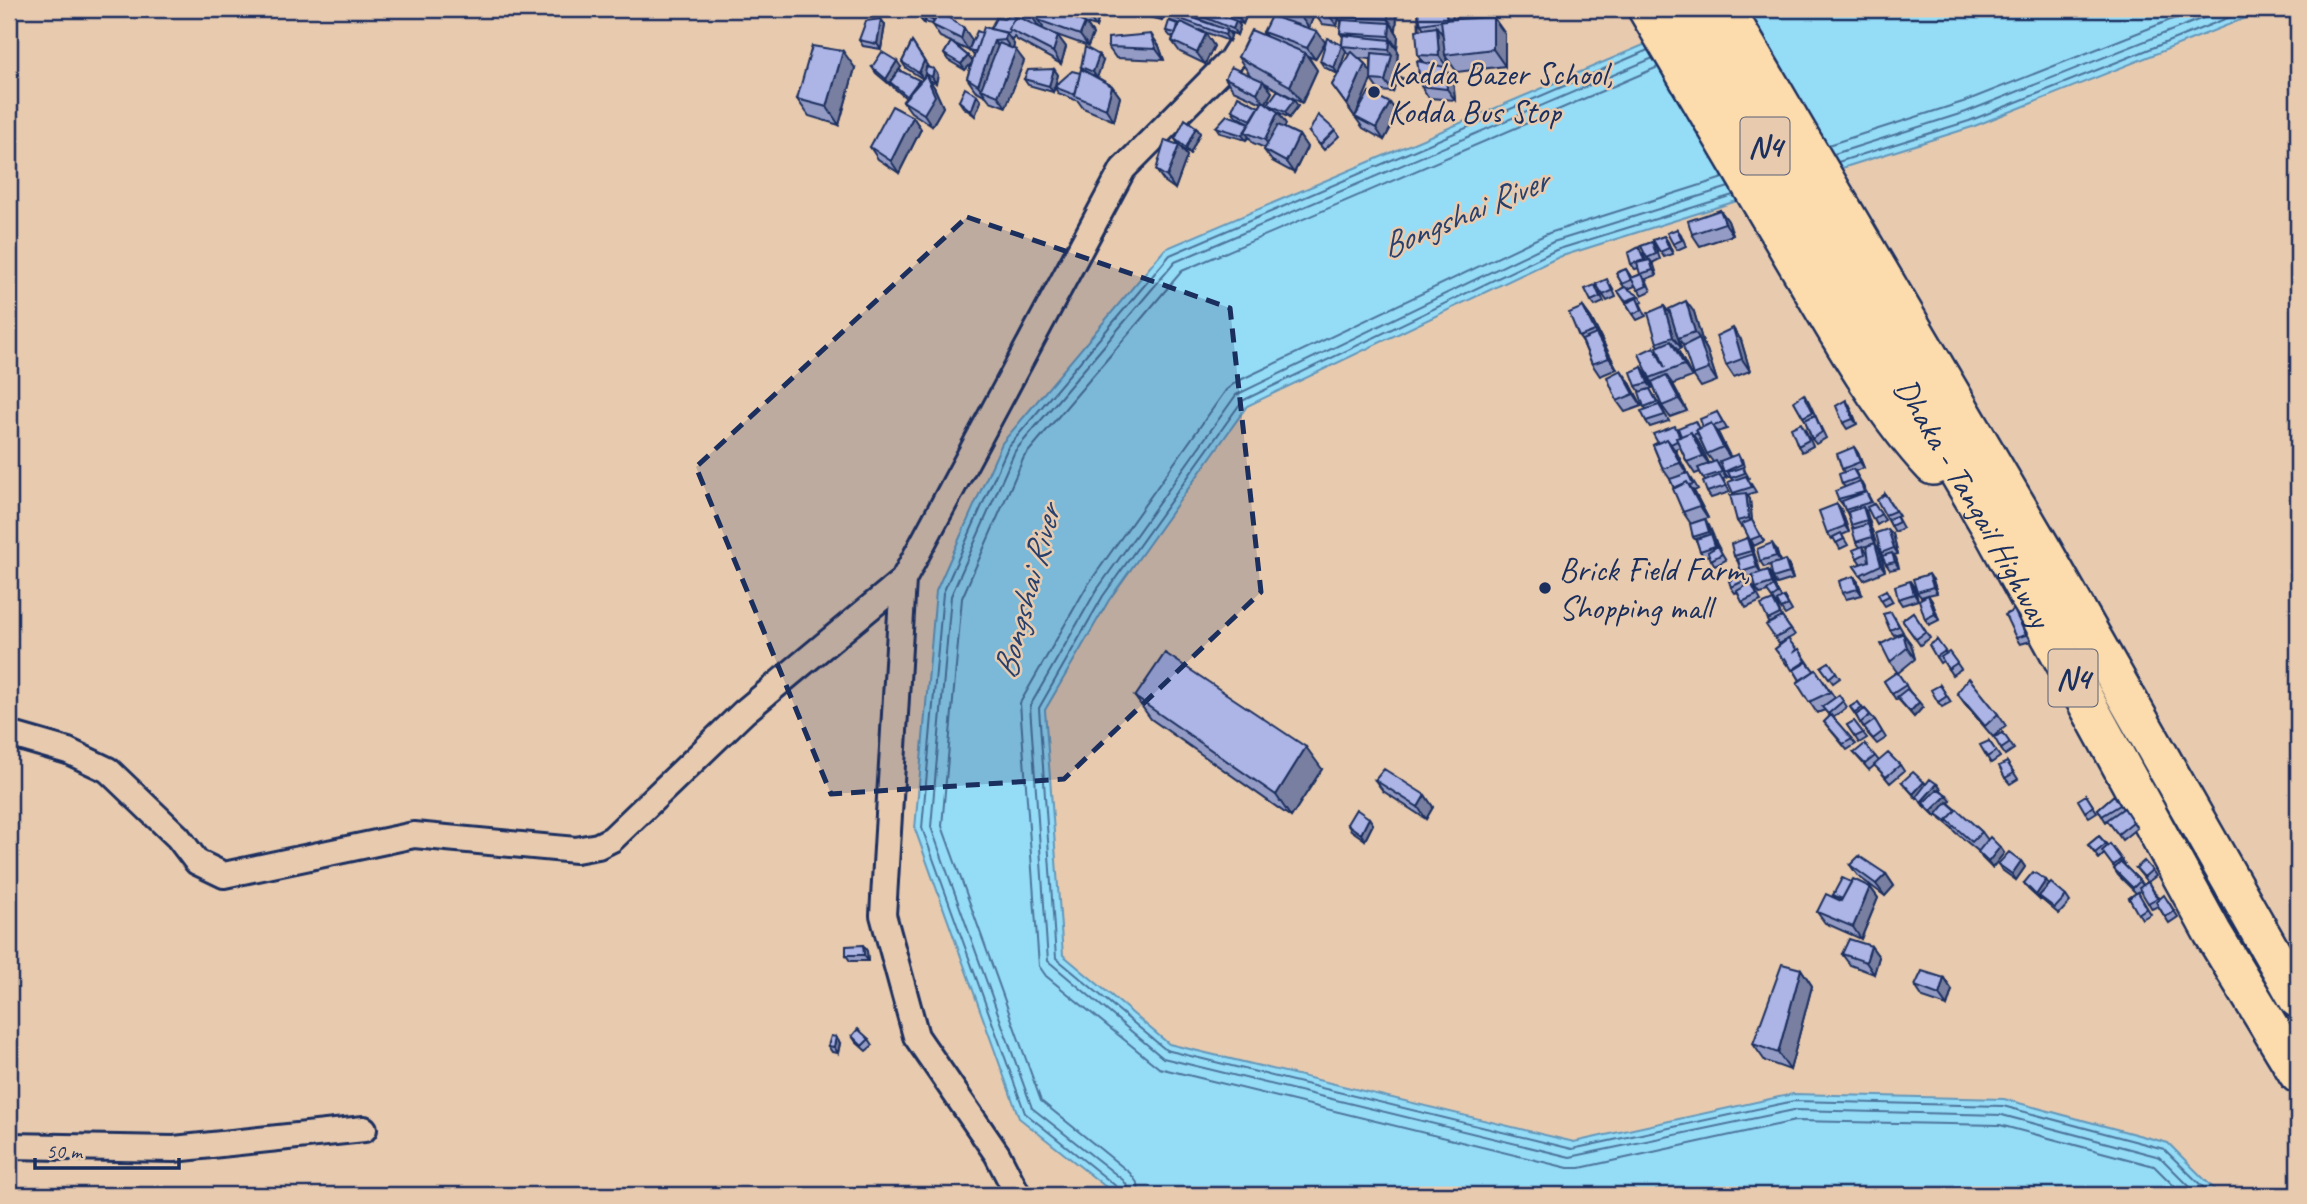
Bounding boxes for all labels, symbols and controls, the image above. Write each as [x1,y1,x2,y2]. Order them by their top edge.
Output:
place label: Kadda Bazer School, Kodda Bus Stop [1388,53,1613,133]
marker: Kadda Bazer School, Kodda Bus Stop [1366,84,1382,100]
road number: N4 [1740,118,1790,174]
water label: Bongshai River [1374,156,1559,269]
street label: Dhaka - Tangail Highway [1885,370,2062,637]
water label: Bongshai River [982,496,1073,683]
place label: Brick Field Farm, Shopping mall [1559,549,1750,629]
marker: Brick Field Farm, Shopping mall [1537,580,1553,596]
road number: N4 [2048,650,2098,706]
scale bar [35,1127,178,1171]
text: 50 m [46,1138,84,1164]

